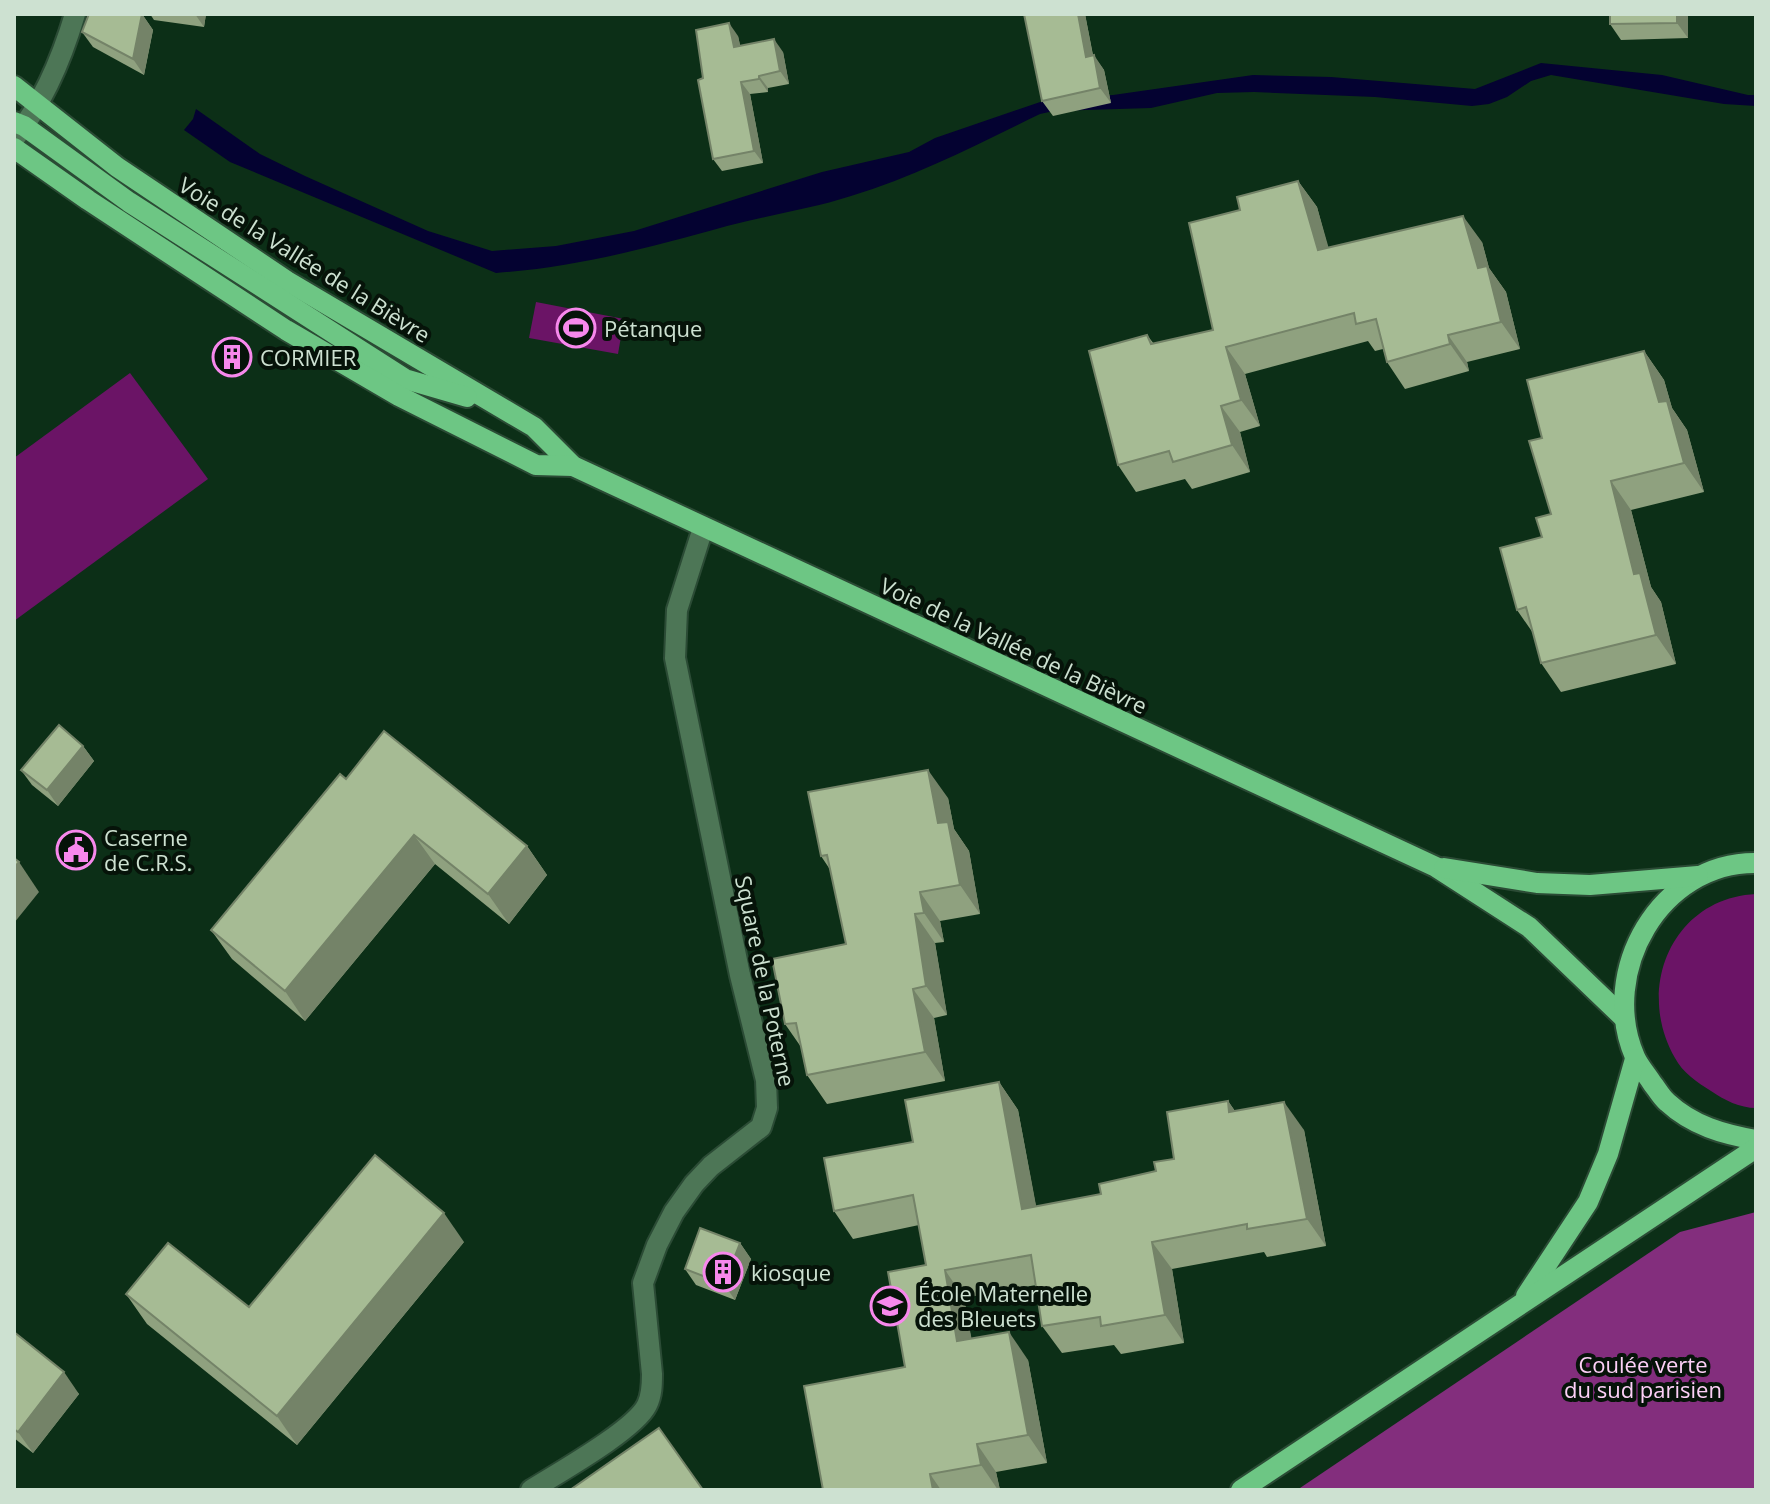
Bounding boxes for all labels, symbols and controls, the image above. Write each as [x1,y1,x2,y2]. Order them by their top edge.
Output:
street label: Voie de la Vallée de la Bièvre [174,169,436,349]
sports icon: Pétanque [555,307,597,349]
place label: Pétanque [604,313,702,343]
building icon: CORMIER [211,336,253,378]
place label: CORMIER [260,342,357,372]
street label: Voie de la Vallée de la Bièvre [876,570,1152,720]
place label: Caserne de C.R.S. [104,822,192,877]
public building icon: Caserne de C.R.S. [55,829,97,871]
street label: Square de la Poterne [729,873,803,1089]
building icon: kiosque [702,1251,744,1293]
place label: kiosque [751,1257,831,1287]
place label: École Maternelle des Bleuets [918,1278,1088,1333]
school or university icon: École Maternelle des Bleuets [869,1285,911,1327]
park label: Coulée verte du sud parisien [1564,1349,1722,1404]

